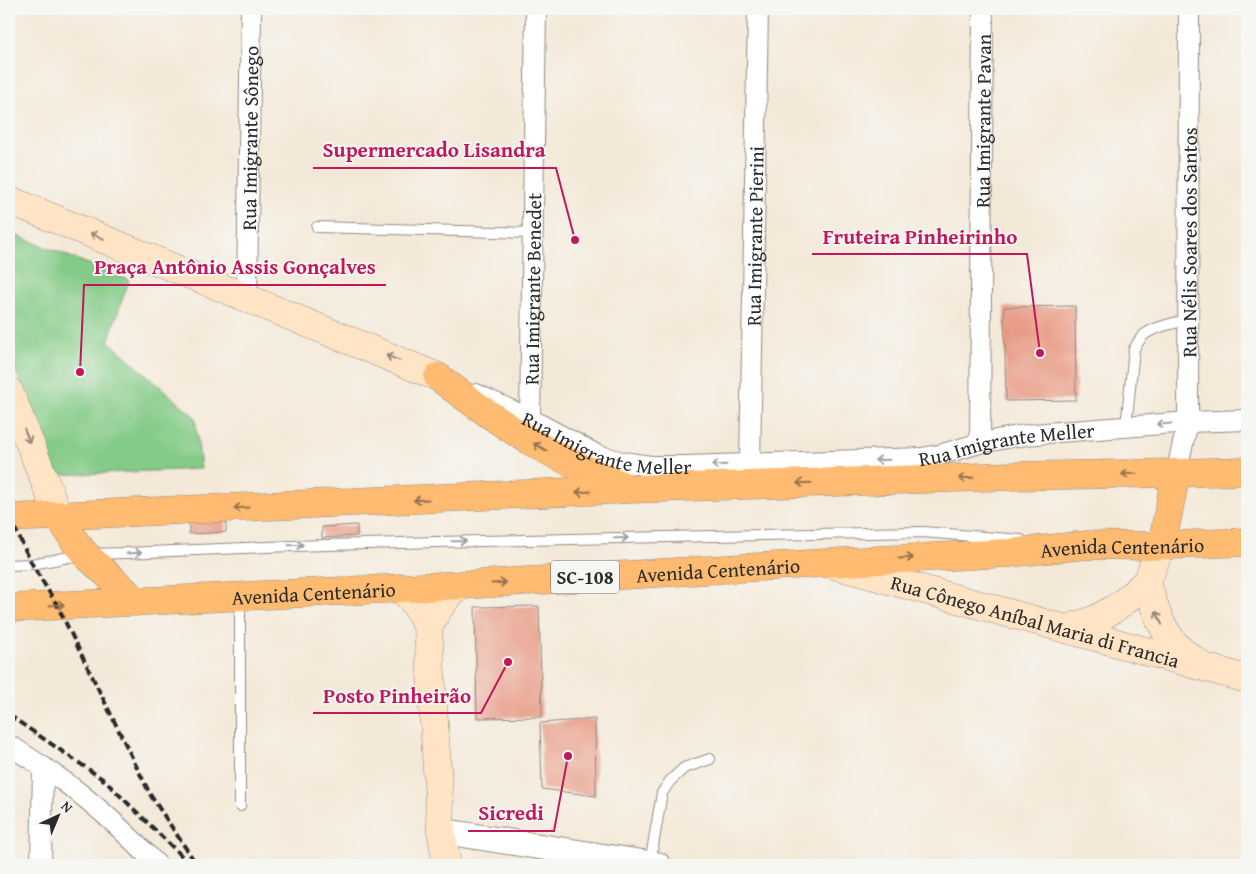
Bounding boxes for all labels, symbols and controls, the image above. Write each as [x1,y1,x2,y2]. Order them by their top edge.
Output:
street label: Rua Imigrante Pavan [967,34,997,208]
street label: Rua Imigrante Sônego [233,45,265,231]
street label: Rua Nélis Soares dos Santos [1174,127,1203,358]
callout: Supermercado Lisandra [313,132,556,168]
text: Supermercado Lisandra [323,134,546,165]
street label: Rua Imigrante Pierini [738,145,770,326]
street label: Rua Imigrante Benedet [516,193,548,385]
callout: Fruteira Pinheirinho [812,218,1027,254]
text: Fruteira Pinheirinho [823,221,1017,252]
one-way arrow [90,231,105,240]
callout: Praça Antônio Assis Gonçalves [84,249,386,285]
text: Praça Antônio Assis Gonçalves [94,251,376,282]
one-way arrow [386,353,401,362]
street label: Rua Imigrante Meller [518,403,692,481]
street label: Rua Imigrante Meller [916,415,1096,473]
one-way arrow [1156,420,1172,429]
one-way arrow [22,428,32,443]
one-way arrow [533,441,548,451]
one-way arrow [874,455,890,465]
one-way arrow [712,460,728,470]
one-way arrow [1121,469,1137,479]
one-way arrow [958,473,974,482]
one-way arrow [796,479,812,488]
one-way arrow [575,487,591,496]
one-way arrow [413,495,429,504]
one-way arrow [233,504,249,513]
street label: Avenida Centenário [1039,529,1205,564]
one-way arrow [613,533,629,542]
one-way arrow [450,536,467,546]
one-way arrow [288,541,304,550]
one-way arrow [126,548,142,558]
street label: Avenida Centenário [635,550,801,589]
one-way arrow [898,554,914,563]
road number: SC-108 [551,560,619,594]
street label: Rua Cônego Aníbal Maria di Francia [888,567,1183,674]
street label: Avenida Centenário [231,574,396,611]
one-way arrow [491,578,507,587]
one-way arrow [49,601,65,610]
one-way arrow [1153,611,1163,626]
callout: Posto Pinheirão [313,677,481,713]
text: Posto Pinheirão [323,680,471,711]
north arrow [32,792,82,842]
callout: Sicredi [468,795,554,831]
text: N [57,796,78,818]
text: Sicredi [478,797,544,828]

